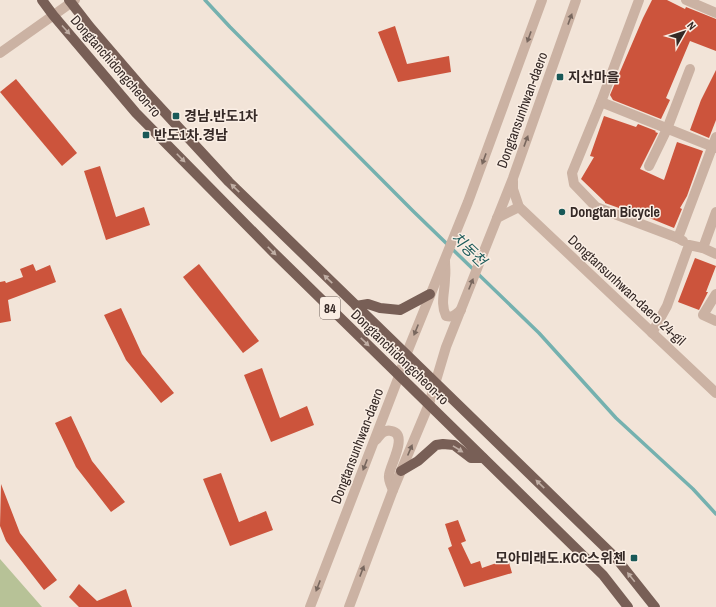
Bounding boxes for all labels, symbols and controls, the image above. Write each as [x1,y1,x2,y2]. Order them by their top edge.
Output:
street label: Dongtanchidongcheon-ro [67,11,165,121]
one-way arrow [568,12,574,24]
north arrow [664,12,704,52]
text: N [684,19,699,33]
one-way arrow [62,25,71,35]
one-way arrow [526,31,532,43]
street label: Dongtansunhwan-daero [493,49,551,171]
place label: 지산마을 [568,68,620,86]
marker: 지산마을 [555,72,565,82]
place label: 경남.반도1차 [184,107,258,125]
marker: 경남.반도1차 [171,111,181,121]
place label: 반도1차.경남 [154,126,228,144]
marker: 반도1차.경남 [141,130,151,140]
one-way arrow [523,135,529,147]
one-way arrow [176,153,186,163]
one-way arrow [481,153,487,165]
one-way arrow [230,183,240,193]
place label: Dongtan Bicycle [570,203,660,221]
marker: Dongtan Bicycle [557,207,567,217]
water label: 치동천 [447,227,493,272]
street label: Dongtansunhwan-daero 24-gil [564,231,690,349]
one-way arrow [267,246,277,256]
one-way arrow [323,274,333,283]
one-way arrow [469,278,475,290]
road number: 84 [320,297,340,319]
street label: Dongtanchidongcheon-ro [347,306,453,408]
one-way arrow [412,325,418,337]
one-way arrow [360,337,370,347]
street label: Dongtansunhwan-daero [327,386,387,506]
one-way arrow [407,444,413,455]
one-way arrow [452,445,464,452]
one-way arrow [361,459,367,471]
one-way arrow [535,479,545,489]
place label: 모아미래도.KCC스위첸 [495,549,626,567]
marker: 모아미래도.KCC스위첸 [629,553,639,563]
one-way arrow [360,564,366,576]
one-way arrow [626,571,635,582]
one-way arrow [315,581,321,593]

